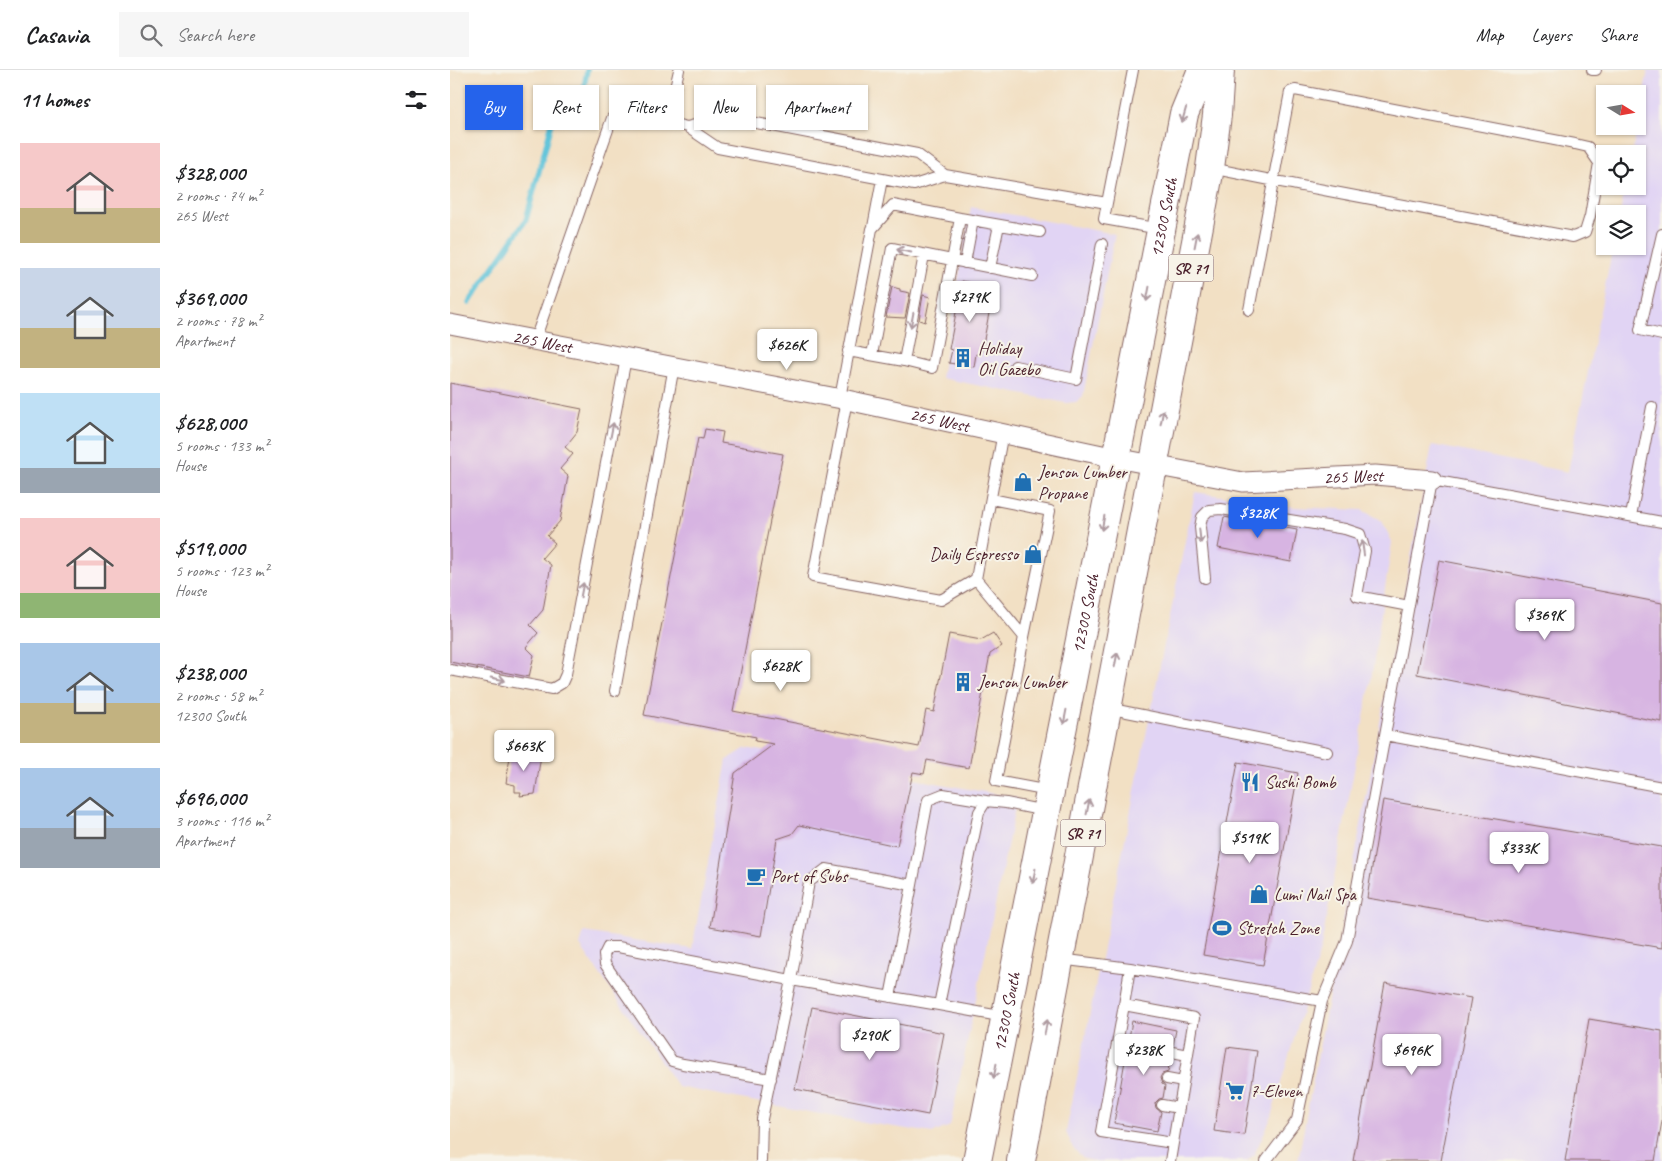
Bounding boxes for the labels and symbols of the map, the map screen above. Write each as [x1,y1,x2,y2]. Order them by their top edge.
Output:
north arrow [1596,85,1646,135]
one-way arrow [1179,107,1188,123]
street label: 12300 South [1145,175,1182,259]
one-way arrow [1192,233,1201,249]
one-way arrow [897,245,913,255]
road number: SR 71 [1168,254,1214,282]
pin: $279K [935,280,1005,323]
one-way arrow [1143,285,1153,301]
one-way arrow [906,311,916,327]
street label: 265 West [511,325,576,358]
pin: $626K [752,328,822,371]
place label: Holiday Oil Gazebo [978,337,1041,380]
building icon: Holiday Oil Gazebo [952,347,974,369]
street label: 265 West [908,403,973,437]
one-way arrow [1158,409,1167,425]
one-way arrow [608,422,618,438]
place label: Jenson Lumber Propane [1037,461,1128,504]
street label: 265 West [1323,464,1386,489]
shop icon: Jenson Lumber Propane [1012,471,1034,493]
pin: $328K [1223,496,1293,539]
one-way arrow [1098,514,1108,530]
one-way arrow [1196,527,1205,543]
one-way arrow [1358,541,1368,557]
place label: Daily Espresso [929,543,1020,565]
shop icon: Daily Espresso [1022,543,1044,565]
street label: 12300 South [1067,571,1104,655]
one-way arrow [578,582,588,598]
pin: $369K [1510,598,1580,641]
pin: $628K [746,650,816,692]
one-way arrow [1111,653,1121,669]
building icon: Jenson Lumber [952,671,974,693]
place label: Jenson Lumber [977,671,1068,693]
one-way arrow [490,674,506,684]
one-way arrow [1060,708,1069,724]
pin: $663K [489,730,559,772]
restaurant icon: Sushi Bomb [1239,771,1261,793]
place label: Sushi Bomb [1265,771,1337,793]
one-way arrow [1083,800,1093,816]
road number: SR 71 [1060,820,1106,846]
pin: $519K [1215,822,1285,864]
pin: $333K [1484,832,1554,874]
cafe icon: Port of Subs [745,865,767,887]
place label: Port of Subs [771,865,849,887]
one-way arrow [1028,868,1038,884]
shop icon: Lumi Nail Spa [1248,883,1270,905]
place label: Lumi Nail Spa [1274,883,1358,905]
sports icon: Stretch Zone [1211,917,1233,939]
place label: Stretch Zone [1237,917,1320,939]
street label: 12300 South [988,969,1025,1054]
pin: $290K [835,1018,905,1061]
one-way arrow [1042,1020,1052,1036]
pin: $238K [1109,1034,1179,1076]
pin: $696K [1377,1034,1447,1076]
one-way arrow [990,1063,999,1079]
supermarket icon: 7-Eleven [1224,1080,1246,1102]
place label: 7-Eleven [1250,1080,1303,1102]

